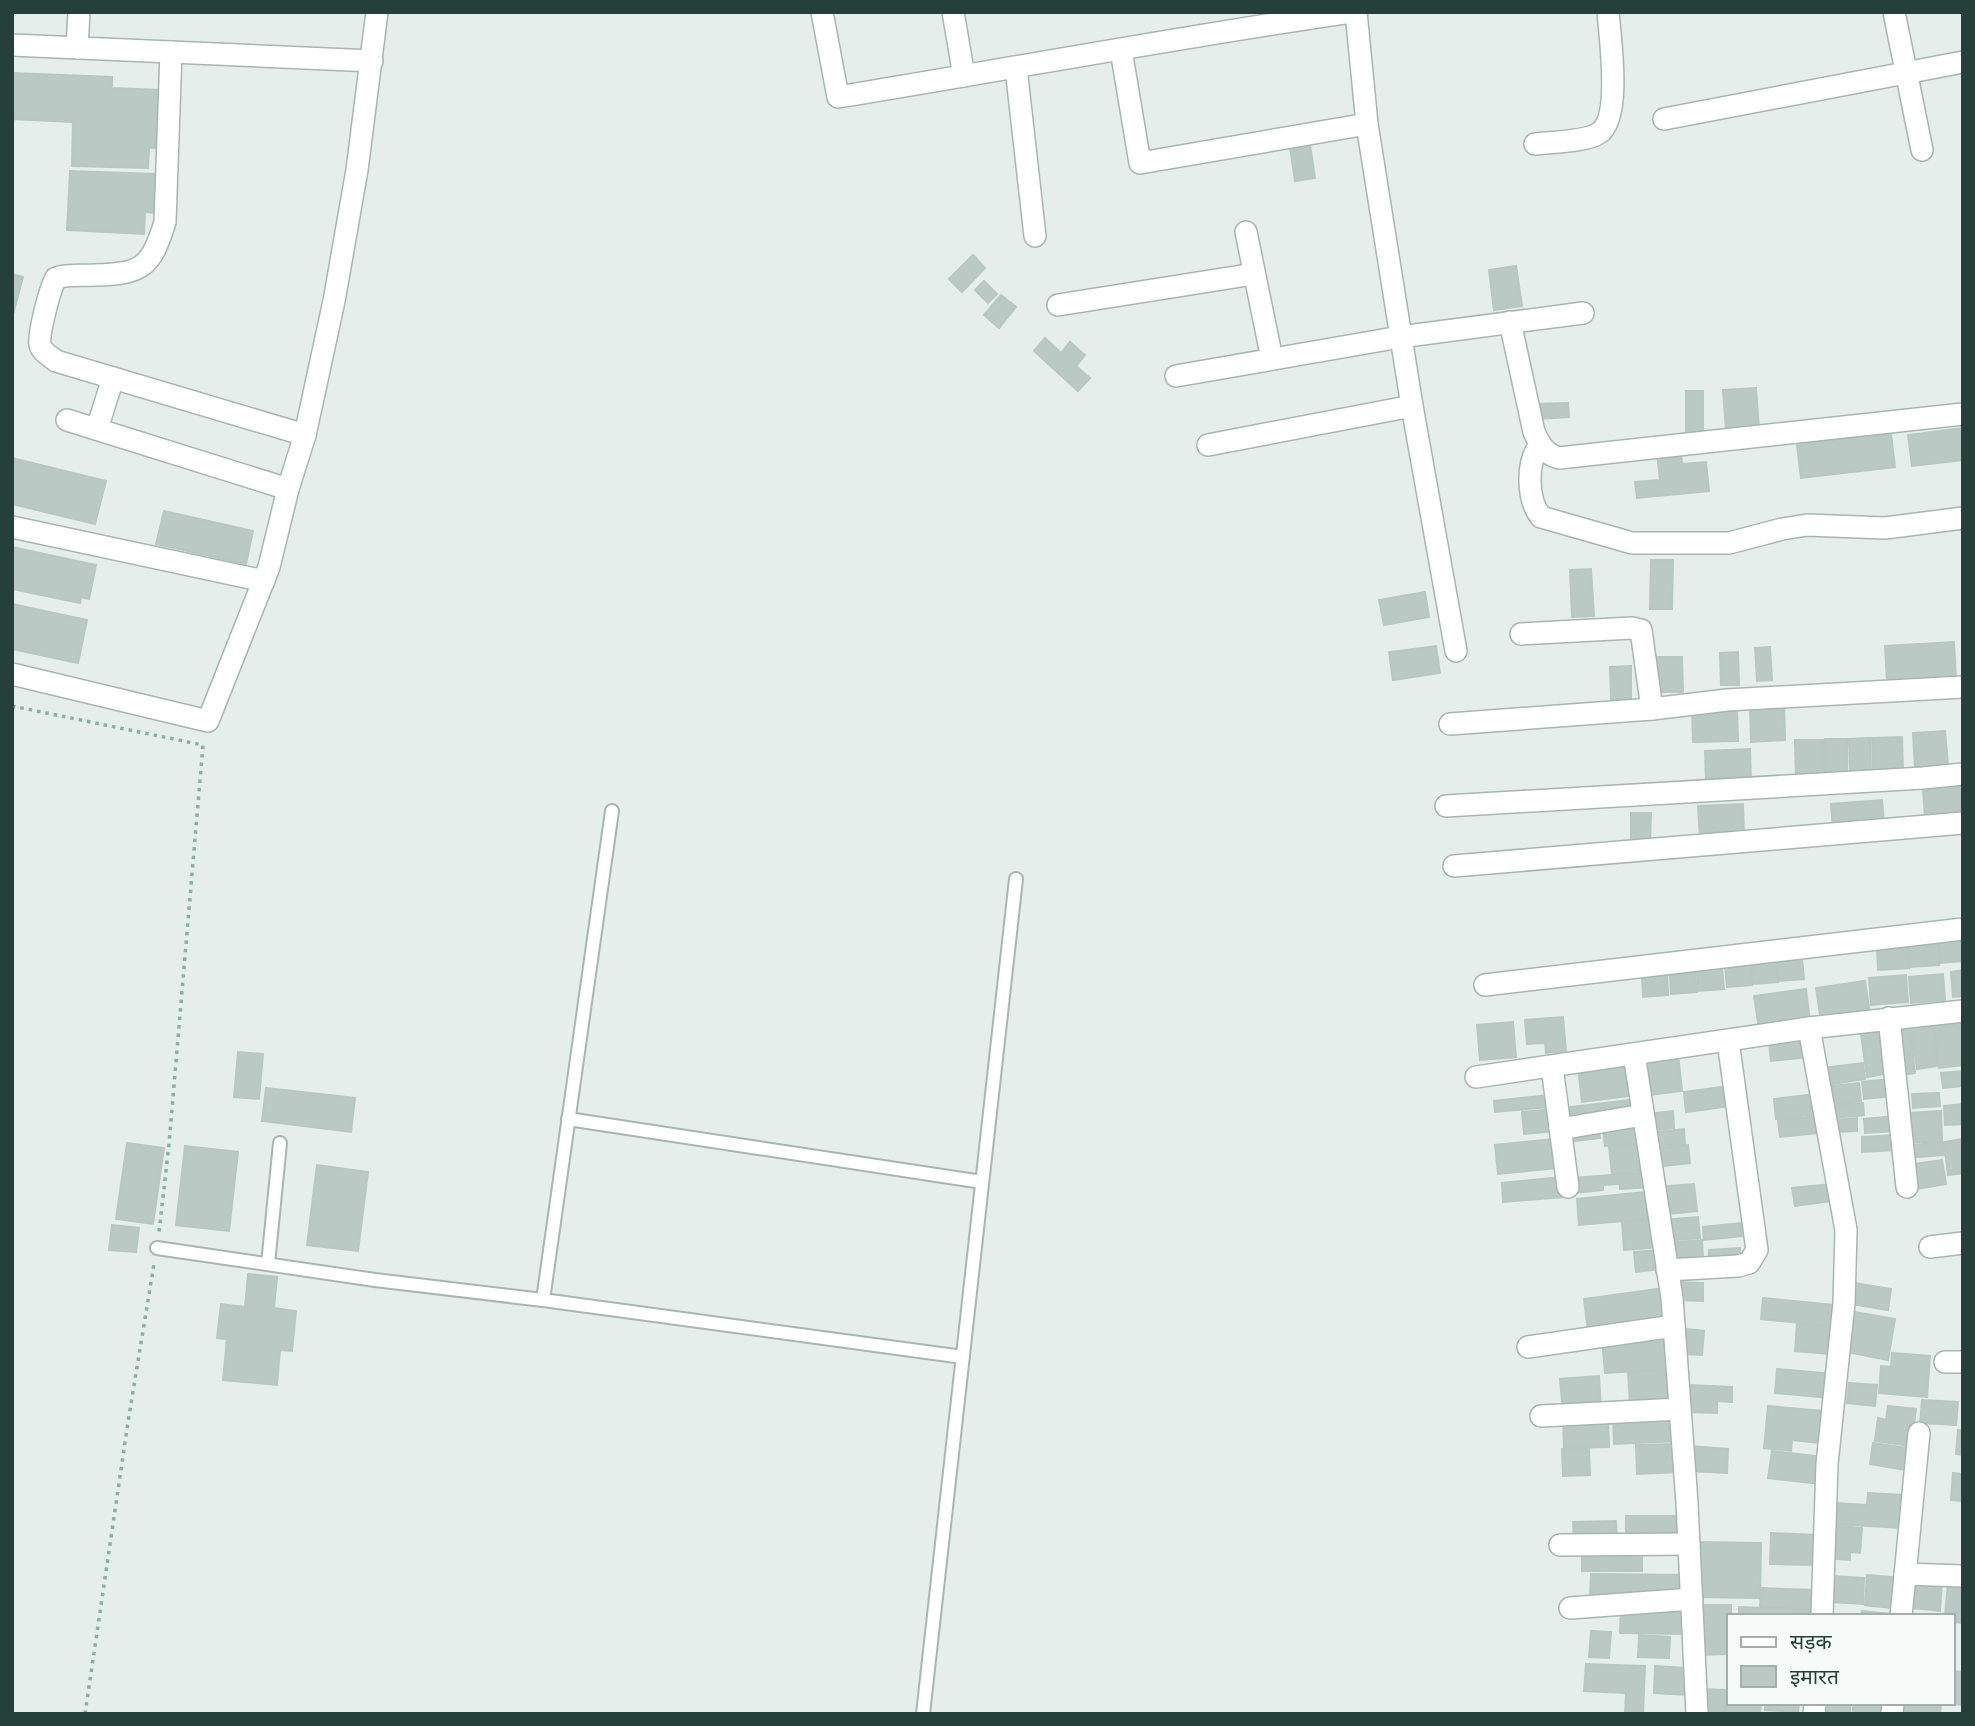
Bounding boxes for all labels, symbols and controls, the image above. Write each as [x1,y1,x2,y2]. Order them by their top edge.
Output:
legend [1727,1614,1954,1705]
text: सड़क [1790,1627,1832,1655]
text: इमारत [1790,1662,1840,1690]

